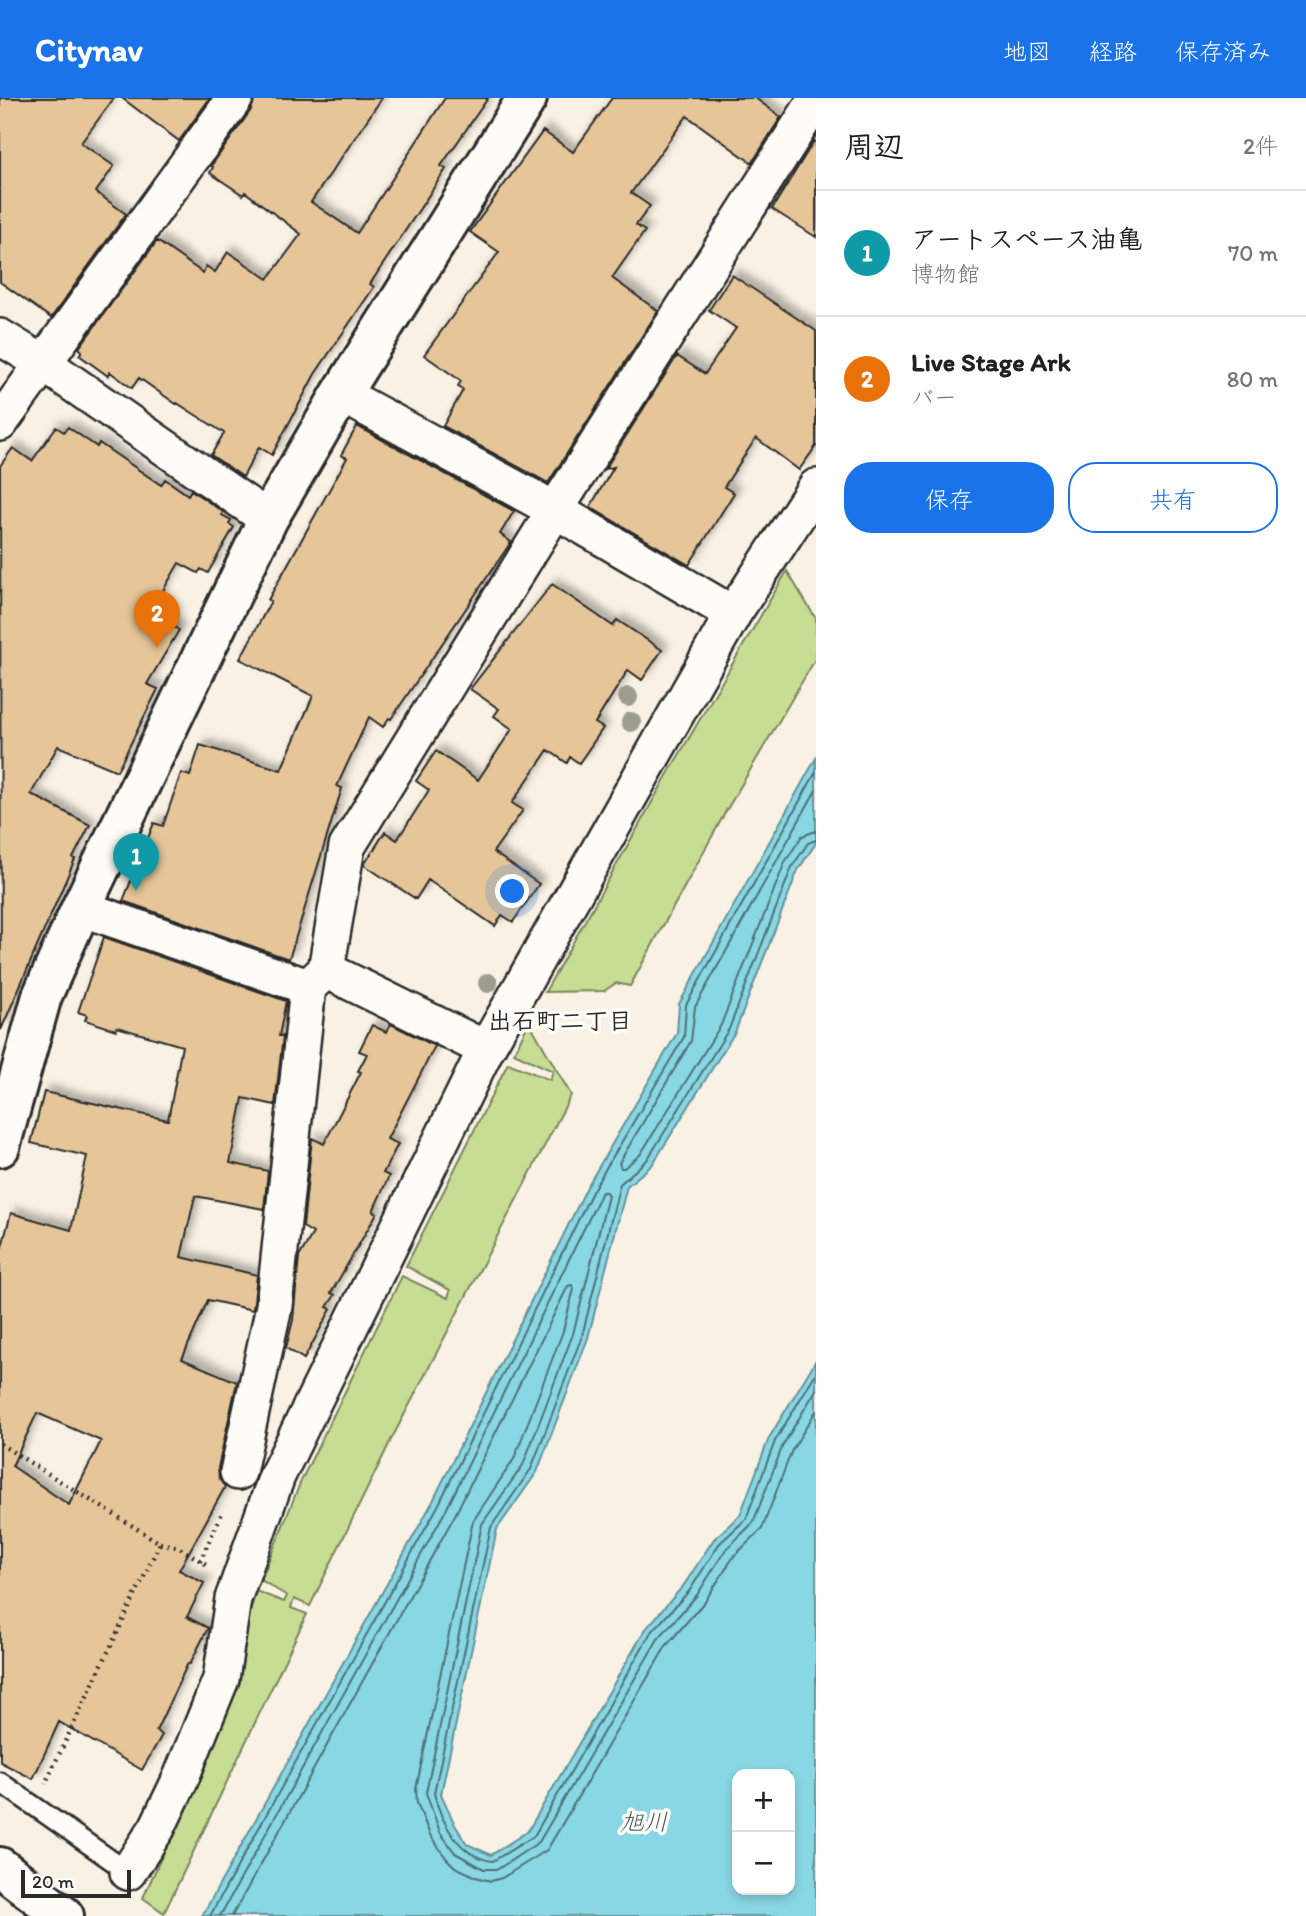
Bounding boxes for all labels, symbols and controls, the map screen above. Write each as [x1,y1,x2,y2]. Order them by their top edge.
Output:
text: Citynav [35,30,143,69]
text: 地図 [1003,37,1051,66]
text: 経路 [1089,37,1137,66]
text: 保存済み [1175,37,1271,66]
text: 周辺 [844,128,904,165]
text: 2件 [1243,132,1278,160]
text: アートスペース油亀 [911,223,1142,255]
text: 1 [862,239,872,267]
text: 70 m [1228,239,1278,267]
text: 博物館 [911,260,980,288]
text: Live Stage Ark [911,346,1071,378]
text: 2 [861,365,873,393]
text: 80 m [1227,365,1278,393]
text: バー [911,383,957,411]
button: 保存 [844,462,1054,533]
button: 共有 [1068,462,1278,533]
pin: 2 [134,590,180,648]
pin: 1 [113,833,159,891]
your location [495,874,529,908]
district label: 出石町二丁目 [488,1006,632,1035]
map controls [732,1769,795,1895]
button: + [732,1769,795,1832]
water label: 旭川 [620,1807,668,1836]
button: − [732,1832,795,1895]
scale bar [21,1867,131,1899]
text: 20 m [32,1870,74,1893]

